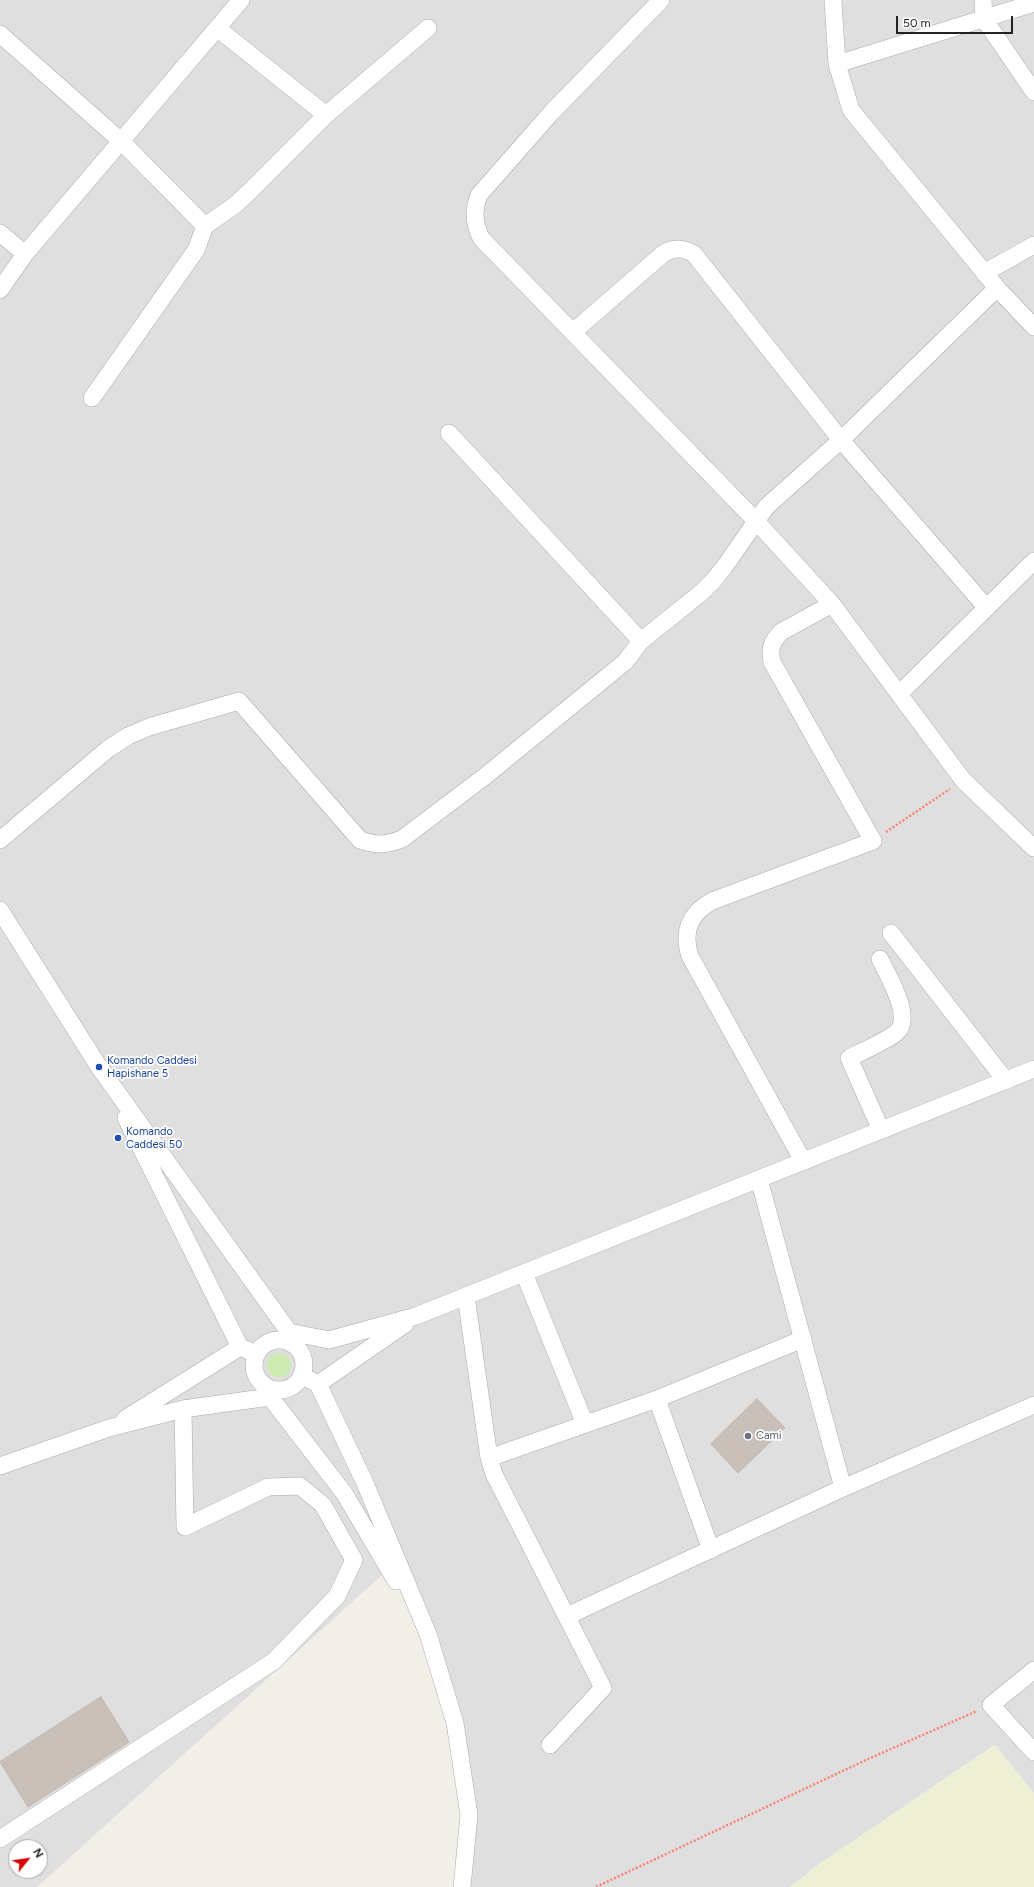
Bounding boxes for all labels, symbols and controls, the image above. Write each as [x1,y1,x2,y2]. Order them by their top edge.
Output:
scale bar [898,8,1015,34]
text: 50 m [903,16,931,30]
place label: Komando Caddesi Hapishane 5 [107,1054,197,1080]
marker: Komando Caddesi Hapishane 5 [94,1062,104,1072]
place label: Komando Caddesi 50 [126,1125,182,1151]
marker: Komando Caddesi 50 [113,1133,123,1143]
place label: Cami [756,1429,781,1443]
marker: Cami [743,1431,753,1441]
north arrow [8,1839,48,1879]
text: N [30,1846,46,1860]

